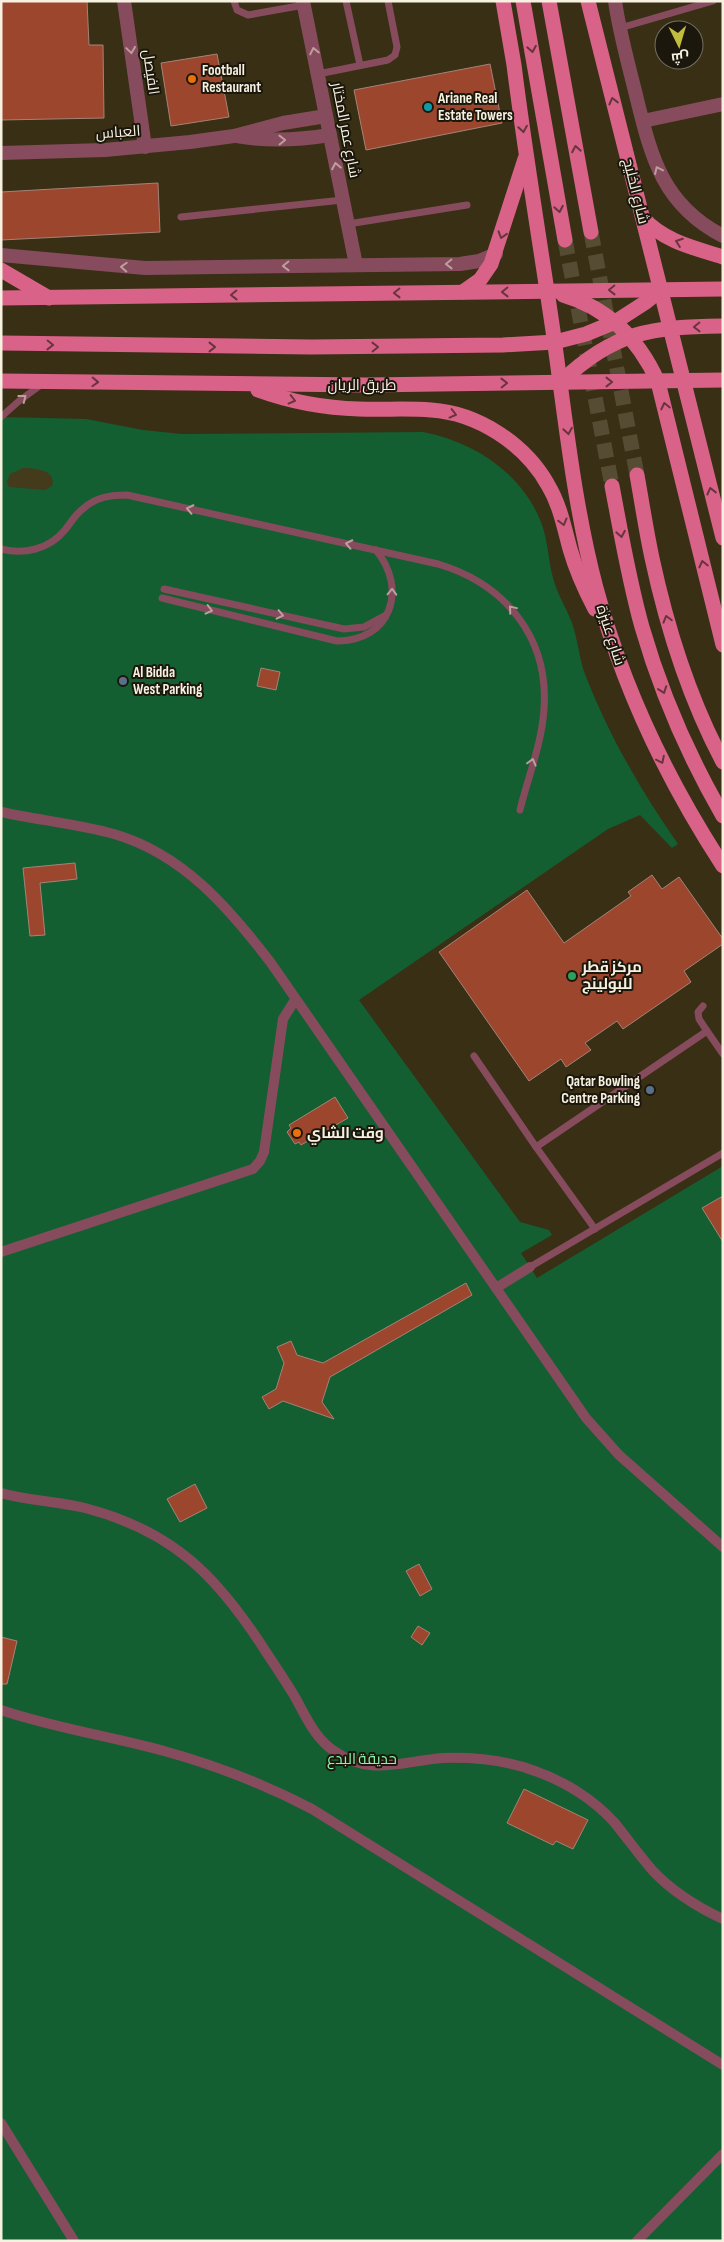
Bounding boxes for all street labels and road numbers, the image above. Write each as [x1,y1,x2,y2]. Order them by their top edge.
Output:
street label: الفيصل [138,48,163,96]
street label: شارع عمر المختار [326,79,364,180]
street label: العباس [95,121,141,144]
street label: شارع الخليج [617,156,653,226]
street label: طريق الريان [328,376,396,395]
street label: شارع عنيزة [591,603,629,668]

